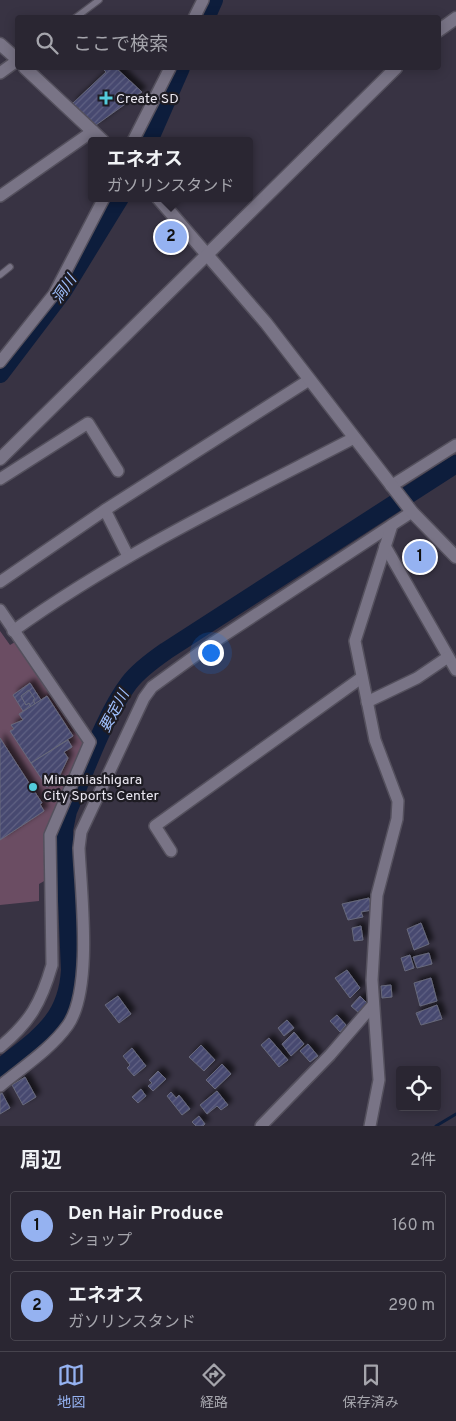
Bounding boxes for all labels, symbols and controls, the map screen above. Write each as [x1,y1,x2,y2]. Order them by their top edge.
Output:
search box [15,15,441,70]
icon: search [33,29,61,57]
text: ここで検索 [73,33,168,57]
place label: Create SD [116,91,179,108]
marker: Create SD [100,92,112,104]
popup [88,137,253,202]
text: エネオス [107,148,183,172]
text: ガソリンスタンド [107,177,234,197]
pin: 2 [155,218,187,256]
water label: 洞川 [49,270,83,308]
pin: 1 [404,538,436,576]
your location [198,640,224,666]
water label: 要定川 [96,686,135,736]
place label: Minamiashigara City Sports Center [43,772,160,805]
marker: Minamiashigara City Sports Center [27,781,39,793]
map controls [396,1066,441,1111]
button: locate [396,1066,441,1111]
text: 周辺 [20,1148,62,1175]
text: 2件 [410,1151,436,1171]
text: Den Hair Produce [68,1202,224,1226]
text: 1 [34,1216,40,1236]
text: 160 m [392,1216,435,1236]
text: ショップ [68,1231,132,1251]
text: エネオス [68,1284,144,1308]
text: 2 [32,1296,42,1316]
text: 290 m [388,1296,435,1316]
text: ガソリンスタンド [68,1313,196,1333]
tab: 地図 [57,1361,85,1412]
tab: 経路 [200,1361,228,1412]
tab: 保存済み [343,1361,399,1412]

